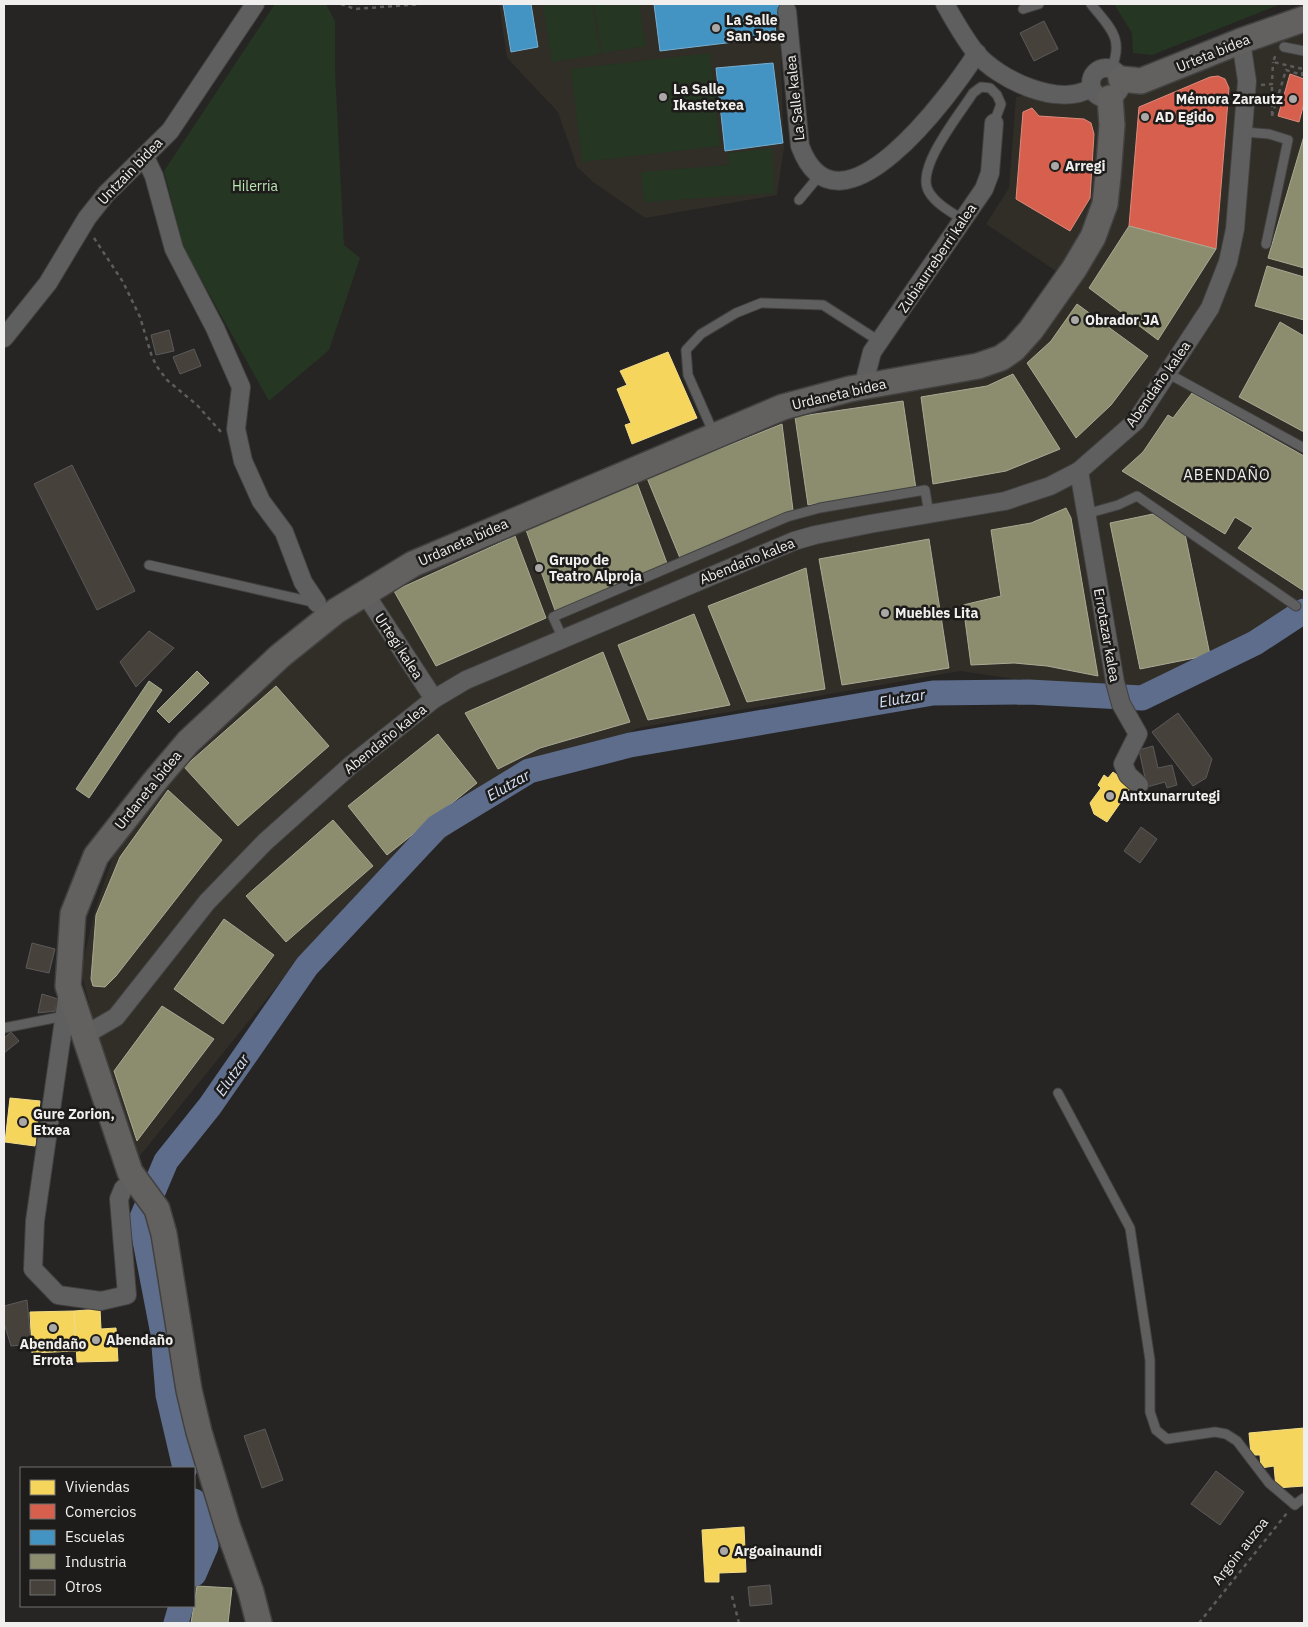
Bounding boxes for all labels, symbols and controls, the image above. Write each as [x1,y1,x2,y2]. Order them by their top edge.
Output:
place label: La Salle San Jose [726,11,785,45]
marker: La Salle San Jose [710,22,722,34]
street label: Urteta bidea [1174,30,1253,76]
street label: La Salle kalea [782,54,808,142]
place label: La Salle Ikastetxea [673,80,744,114]
place label: Mémora Zarautz [1176,90,1283,108]
marker: La Salle Ikastetxea [657,91,669,103]
marker: Mémora Zarautz [1287,93,1299,105]
place label: AD Egido [1155,108,1214,126]
marker: AD Egido [1139,111,1151,123]
street label: Untzain bidea [94,133,167,208]
place label: Arregi [1065,157,1105,175]
marker: Arregi [1049,160,1061,172]
park label: Hilerria [232,177,279,195]
street label: Zubiaurreberri kalea [894,200,980,316]
place label: Obrador JA [1085,311,1160,329]
marker: Obrador JA [1069,314,1081,326]
street label: Abendaño kalea [1122,337,1195,431]
street label: Urdaneta bidea [790,374,888,414]
district label: ABENDAÑO [1183,465,1271,484]
street label: Urdaneta bidea [415,514,511,570]
street label: Abendaño kalea [697,534,798,588]
place label: Grupo de Teatro Alproja [549,551,642,585]
marker: Grupo de Teatro Alproja [533,562,545,574]
street label: Errotazar kalea [1090,587,1124,684]
place label: Muebles Lita [895,604,978,622]
marker: Muebles Lita [879,607,891,619]
street label: Urtegi kalea [371,610,427,683]
water label: Elutzar [877,685,927,711]
street label: Abendaño kalea [340,700,430,778]
street label: Urdaneta bidea [111,746,186,833]
water label: Elutzar [483,765,533,805]
place label: Antxunarrutegi [1120,787,1220,805]
marker: Antxunarrutegi [1104,790,1116,802]
water label: Elutzar [211,1050,253,1099]
place label: Gure Zorion, Etxea [33,1105,115,1139]
marker: Gure Zorion, Etxea [17,1116,29,1128]
marker: Abendaño Errota [47,1322,59,1334]
place label: Abendaño [106,1331,173,1349]
marker: Abendaño [90,1334,102,1346]
place label: Abendaño Errota [19,1335,87,1369]
legend [20,1467,195,1607]
text: Viviendas [65,1477,130,1496]
text: Comercios [65,1502,136,1521]
street label: Argoin auzoa [1208,1513,1272,1588]
text: Escuelas [65,1527,125,1546]
place label: Argoainaundi [734,1542,822,1560]
marker: Argoainaundi [718,1545,730,1557]
text: Industria [65,1552,126,1571]
text: Otros [65,1577,102,1596]

